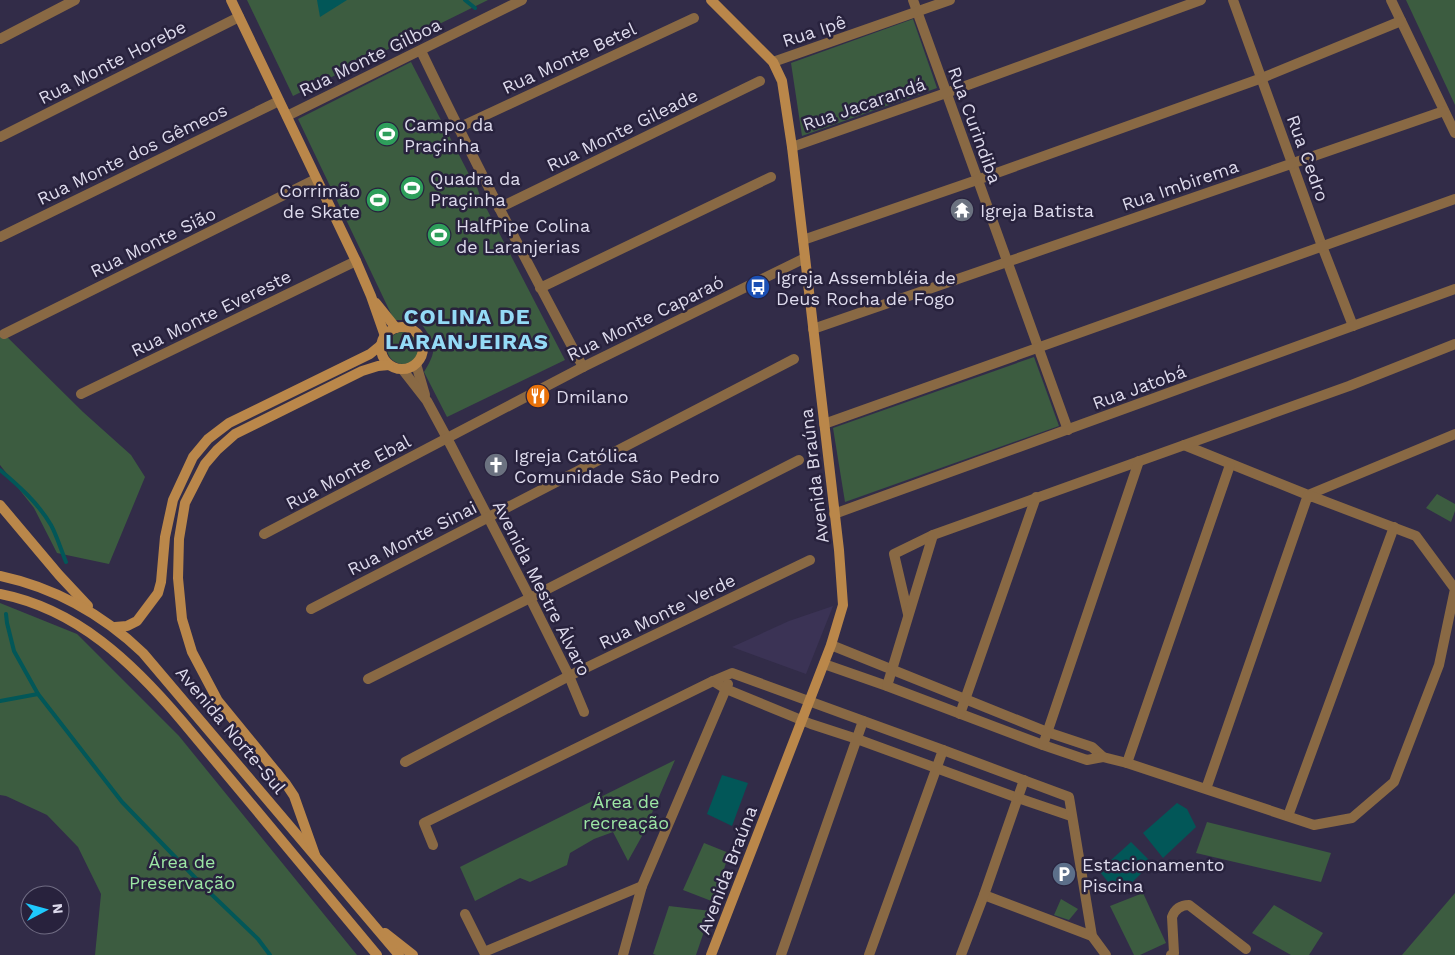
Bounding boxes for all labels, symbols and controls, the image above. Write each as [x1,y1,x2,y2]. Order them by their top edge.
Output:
street label: Rua Ipê [780,11,848,51]
street label: Rua Monte Gilboa [296,13,444,101]
street label: Rua Monte Horebe [35,16,189,108]
street label: Rua Monte Betel [499,18,640,98]
street label: Rua Curindiba [944,64,1006,186]
street label: Rua Jacarandá [800,73,928,135]
street label: Rua Monte Gileade [543,84,701,176]
street label: Rua Monte dos Gêmeos [34,99,230,209]
street label: Rua Cedro [1283,112,1333,204]
place label: Campo da Praçinha [404,114,493,156]
sports icon: Campo da Praçinha [374,121,400,147]
street label: Rua Imbirema [1119,155,1241,215]
place label: Quadra da Praçinha [430,168,521,210]
sports icon: Quadra da Praçinha [399,175,425,201]
place label: Corrimão de Skate [279,180,360,222]
sports icon: Corrimão de Skate [365,187,391,213]
temple icon: Igreja Batista [949,197,975,223]
place label: Igreja Batista [980,200,1094,221]
street label: Rua Monte Sião [87,203,219,281]
place label: HalfPipe Colina de Laranjerias [456,215,590,257]
sports icon: HalfPipe Colina de Laranjerias [426,222,452,248]
street label: Rua Monte Evereste [128,265,294,361]
place label: Igreja Assembléia de Deus Rocha de Fogo [776,267,956,309]
street label: Rua Monte Caparaó [563,271,727,365]
bus stop icon: Igreja Assembléia de Deus Rocha de Fogo [745,274,771,300]
district label: COLINA DE LARANJEIRAS [385,304,549,354]
street label: Rua Jatobá [1089,360,1189,414]
restaurant icon: Dmilano [525,383,551,409]
place label: Dmilano [556,386,628,407]
street label: Avenida Braúna [795,407,833,545]
street label: Rua Monte Ebal [282,430,414,514]
place label: Igreja Católica Comunidade São Pedro [514,445,719,487]
church icon: Igreja Católica Comunidade São Pedro [483,452,509,478]
street label: Rua Monte Sinai [344,496,480,580]
street label: Avenida Mestre Álvaro [489,497,595,679]
street label: Rua Monte Verde [595,569,739,653]
street label: Avenida Norte-Sul [172,662,291,798]
park label: Área de recreação [583,791,669,833]
street label: Avenida Braúna [693,803,761,937]
park label: Área de Preservação [129,851,235,893]
place label: Estacionamento Piscina [1082,854,1225,896]
parking icon: Estacionamento Piscina [1051,861,1077,887]
north arrow [20,885,70,935]
text: N [49,903,66,915]

